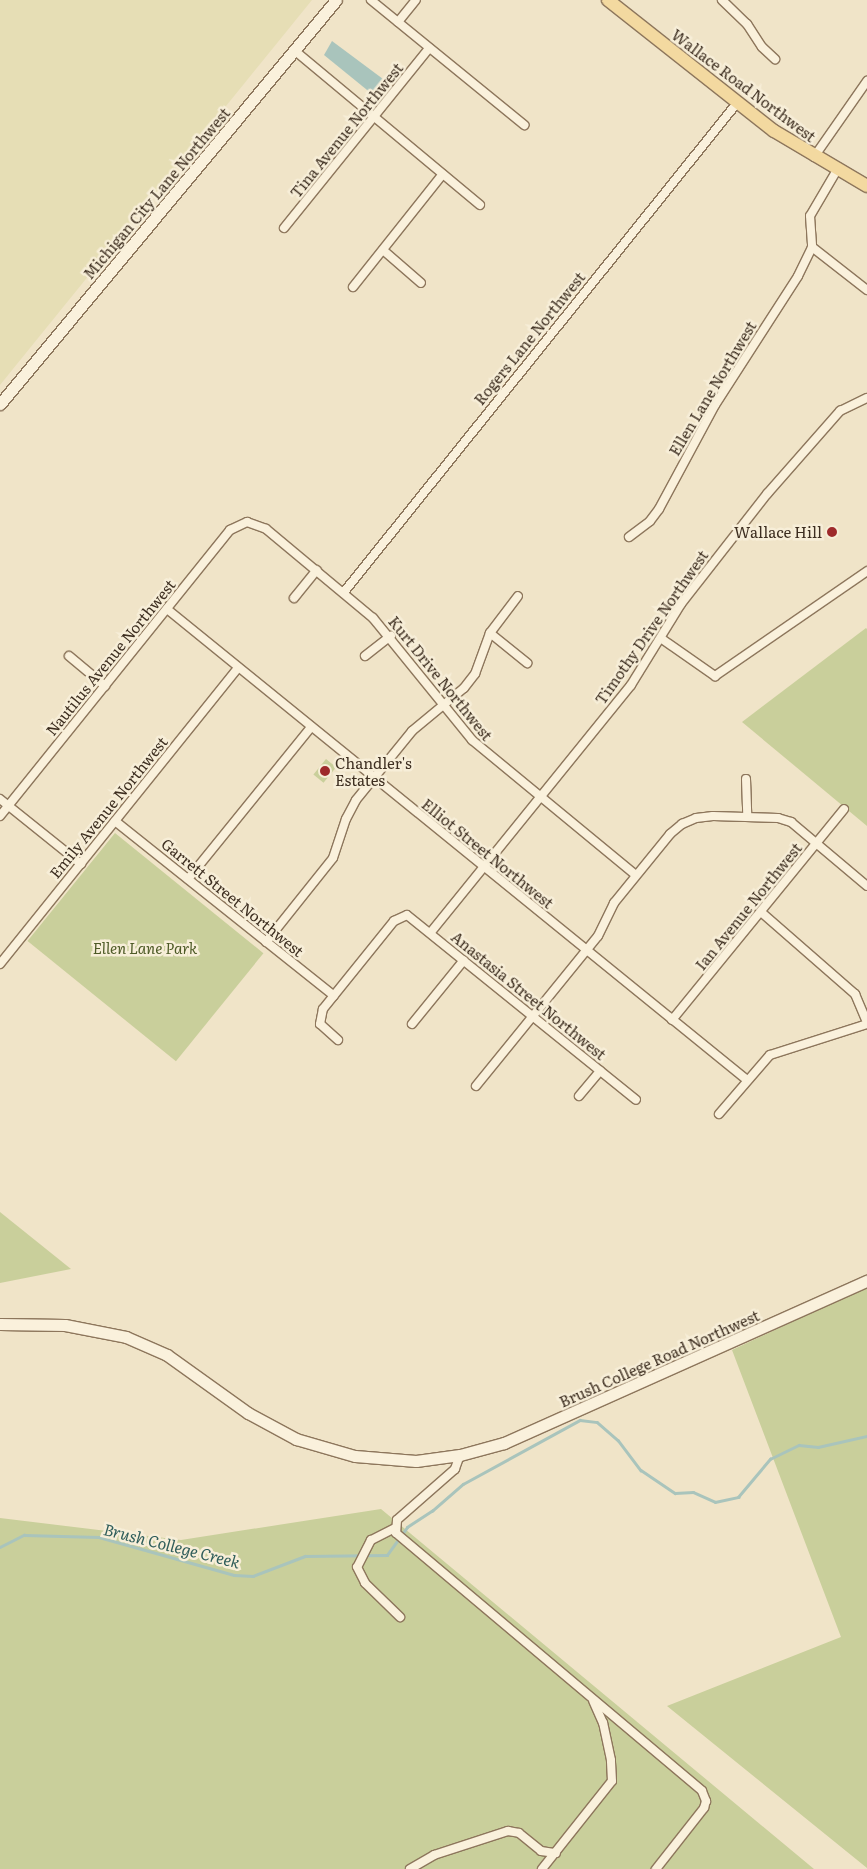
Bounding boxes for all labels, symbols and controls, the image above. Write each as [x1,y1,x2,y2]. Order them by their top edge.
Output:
street label: Wallace Road Northwest [668,25,820,145]
street label: Tina Avenue Northwest [286,59,406,201]
street label: Michigan City Lane Northwest [79,104,233,282]
street label: Rogers Lane Northwest [470,268,588,408]
street label: Ellen Lane Northwest [665,317,759,459]
place label: Wallace Hill [734,523,822,541]
marker: Wallace Hill [826,526,838,538]
street label: Timothy Drive Northwest [591,546,711,708]
street label: Nautilus Avenue Northwest [42,575,178,739]
street label: Kurt Drive Northwest [385,612,497,744]
street label: Emily Avenue Northwest [45,733,171,881]
place label: Chandler's Estates [335,753,412,788]
marker: Chandler's Estates [319,765,331,777]
street label: Elliot Street Northwest [419,794,557,912]
street label: Garrett Street Northwest [158,834,308,960]
street label: Ian Avenue Northwest [691,839,805,973]
street label: Anastasia Street Northwest [448,927,610,1063]
park label: Ellen Lane Park [93,939,197,957]
street label: Brush College Road Northwest [556,1306,762,1410]
water label: Brush College Creek [102,1519,242,1571]

